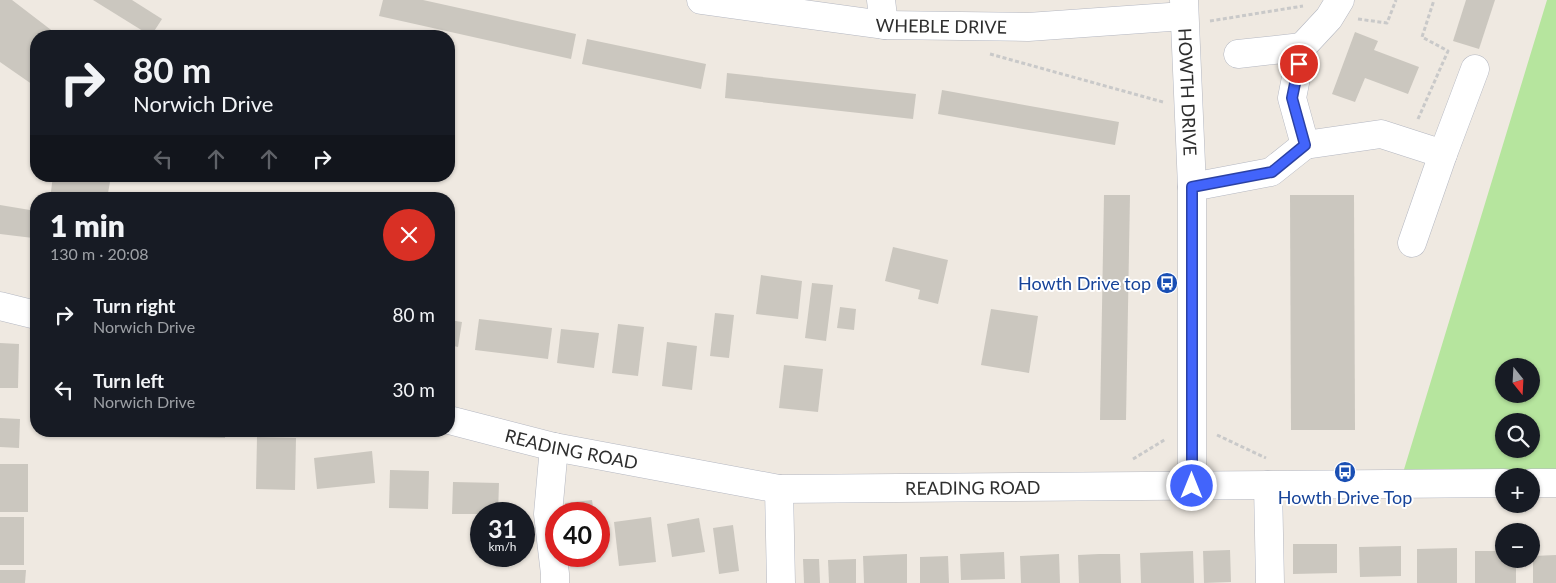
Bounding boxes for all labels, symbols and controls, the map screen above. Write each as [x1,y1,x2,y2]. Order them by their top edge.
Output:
street label: WHEBLE DRIVE [875,14,1007,38]
street label: HOWTH DRIVE [1174,27,1202,156]
pin [1278,43,1320,85]
text: 80 m [133,48,211,90]
icon: right [50,50,115,115]
icon: arrive [1285,50,1313,78]
text: Norwich Drive [133,90,273,117]
icon: left [149,145,177,173]
icon: ahead [202,145,230,173]
icon: ahead [255,145,283,173]
icon: right [308,145,336,173]
text: 1 min [50,207,125,243]
button: close [383,209,435,261]
text: 130 m · 20:08 [50,244,149,263]
bus stop icon: Howth Drive top [1155,271,1179,295]
place label: Howth Drive top [1018,272,1151,294]
text: Turn right [93,294,175,317]
icon: right [50,301,78,329]
text: 80 m [392,303,435,326]
text: Norwich Drive [93,317,195,336]
north arrow [1495,358,1540,402]
map controls [1495,358,1540,568]
text: Turn left [93,369,164,392]
icon: left [50,376,78,404]
text: 30 m [392,378,435,401]
text: Norwich Drive [93,392,195,411]
button: search [1495,413,1540,458]
street label: READING ROAD [503,424,640,473]
position arrow [1165,459,1217,511]
bus stop icon: Howth Drive Top [1333,460,1357,484]
button: + [1495,468,1540,513]
street label: READING ROAD [905,476,1040,499]
place label: Howth Drive Top [1278,486,1412,508]
speed limit sign: 40 [545,502,610,567]
text: 31 [488,513,517,543]
button: − [1495,523,1540,568]
text: km/h [488,539,517,554]

